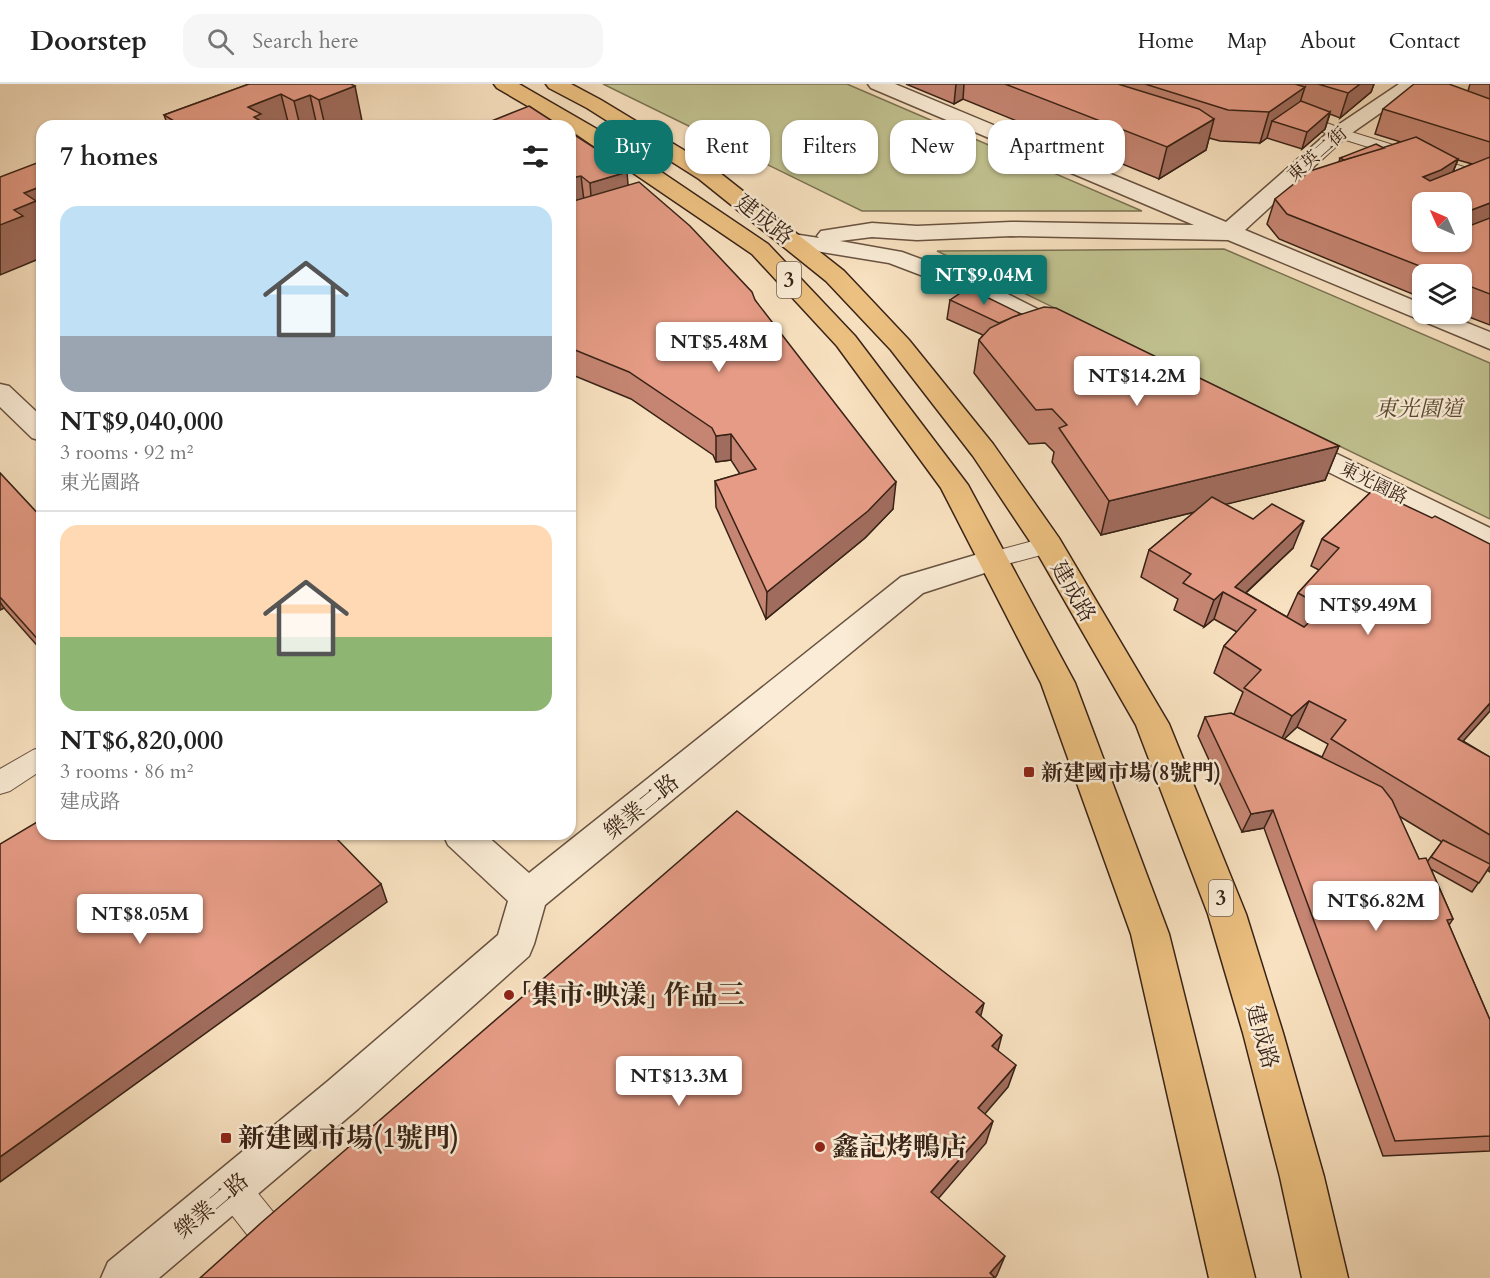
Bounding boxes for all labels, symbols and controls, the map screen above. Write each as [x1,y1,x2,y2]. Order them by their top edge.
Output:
search box [183,14,603,68]
text: Doorstep [30,22,147,60]
icon: search [204,25,237,58]
text: Search here [252,26,359,56]
text: Home [1138,27,1194,56]
text: Map [1227,27,1267,56]
text: About [1300,27,1356,56]
text: Contact [1389,27,1460,56]
chip: Buy [594,120,673,174]
chip: Rent [685,120,770,174]
chip: Filters [782,120,878,174]
chip: New [890,120,976,174]
chip: Apartment [988,120,1125,174]
street label: 東英二街 [1282,121,1353,187]
text: 7 homes [60,139,158,174]
icon: filters [519,140,552,173]
street label: 建成路 [729,188,800,252]
north arrow [1412,192,1472,252]
map controls [1412,192,1472,324]
icon: home [252,245,360,353]
pin: NT$9.04M [922,255,1046,306]
text: NT$9.04M [935,261,1033,288]
road number: 3 [777,262,801,298]
button: layers [1412,264,1472,324]
pin: NT$5.48M [657,322,781,373]
text: NT$5.48M [670,328,768,355]
pin: NT$14.2M [1075,356,1199,407]
text: NT$14.2M [1088,362,1186,389]
park label: 東光園道 [1375,394,1466,424]
text: NT$9,040,000 [60,404,223,439]
text: 3 rooms · 92 m² [60,439,193,466]
street label: 東光園路 [1336,456,1412,510]
text: 東光園路 [60,469,140,496]
street label: 建成路 [1044,555,1103,628]
icon: home [252,564,360,672]
pin: NT$9.49M [1306,585,1430,636]
text: NT$9.49M [1319,591,1417,618]
text: NT$6,820,000 [60,723,223,758]
text: 3 rooms · 86 m² [60,758,193,785]
place label: 新建國市場(8號門) [1041,758,1221,788]
marker: 新建國市場(8號門) [1022,765,1036,779]
street label: 樂業二路 [598,767,685,846]
text: 建成路 [60,788,120,815]
road number: 3 [1209,880,1233,916]
pin: NT$6.82M [1314,881,1438,932]
text: NT$6.82M [1327,887,1425,914]
pin: NT$8.05M [78,894,202,945]
text: NT$8.05M [91,900,189,927]
place label: 「集市‧映漾」 作品三 [521,977,745,1014]
marker: 「集市‧映漾」 作品三 [502,988,516,1002]
street label: 建成路 [1239,1000,1286,1072]
pin: NT$13.3M [617,1056,741,1107]
text: NT$13.3M [630,1062,728,1089]
place label: 新建國市場(1號門) [238,1120,459,1157]
place label: 鑫記烤鴨店 [832,1129,967,1166]
marker: 新建國市場(1號門) [219,1131,233,1145]
marker: 鑫記烤鴨店 [813,1140,827,1154]
street label: 樂業二路 [168,1166,255,1246]

